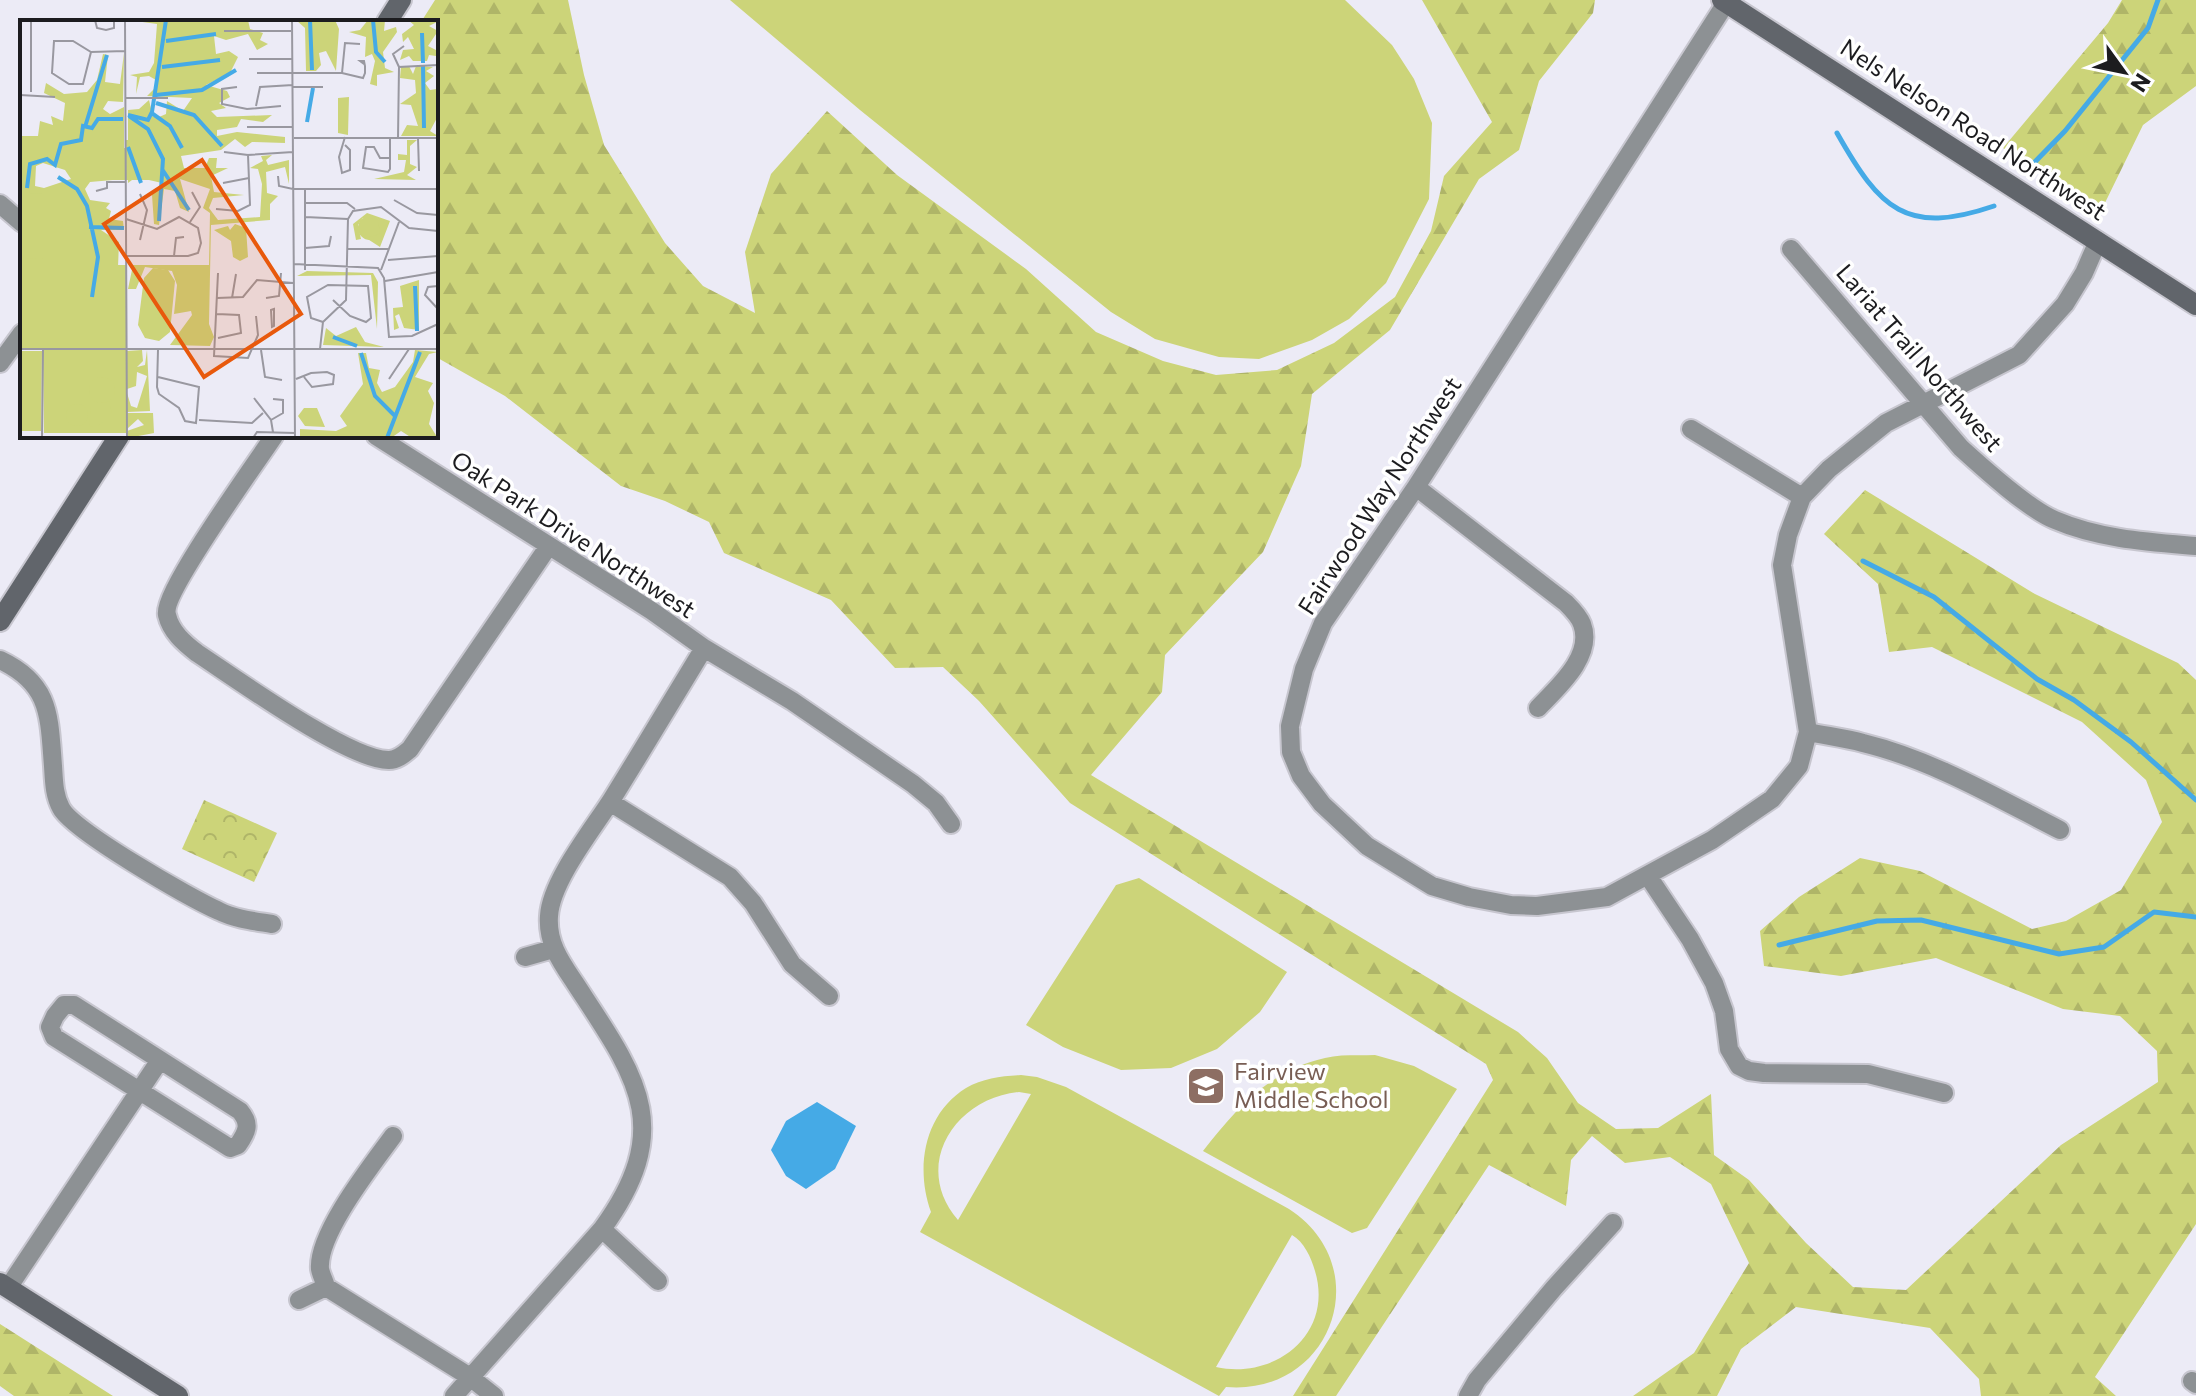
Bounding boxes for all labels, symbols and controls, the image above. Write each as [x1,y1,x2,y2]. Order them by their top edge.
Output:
inset map [20,20,438,438]
street label: Nels Nelson Road Northwest [1836,32,2112,226]
north arrow [2084,32,2164,112]
text: N [2125,69,2157,97]
street label: Lariat Trail Northwest [1831,257,2009,457]
street label: Fairwood Way Northwest [1291,371,1467,619]
street label: Oak Park Drive Northwest [447,444,701,623]
place label: Fairview Middle School [1234,1056,1389,1113]
school or university icon: Fairview Middle School [1185,1065,1227,1107]

